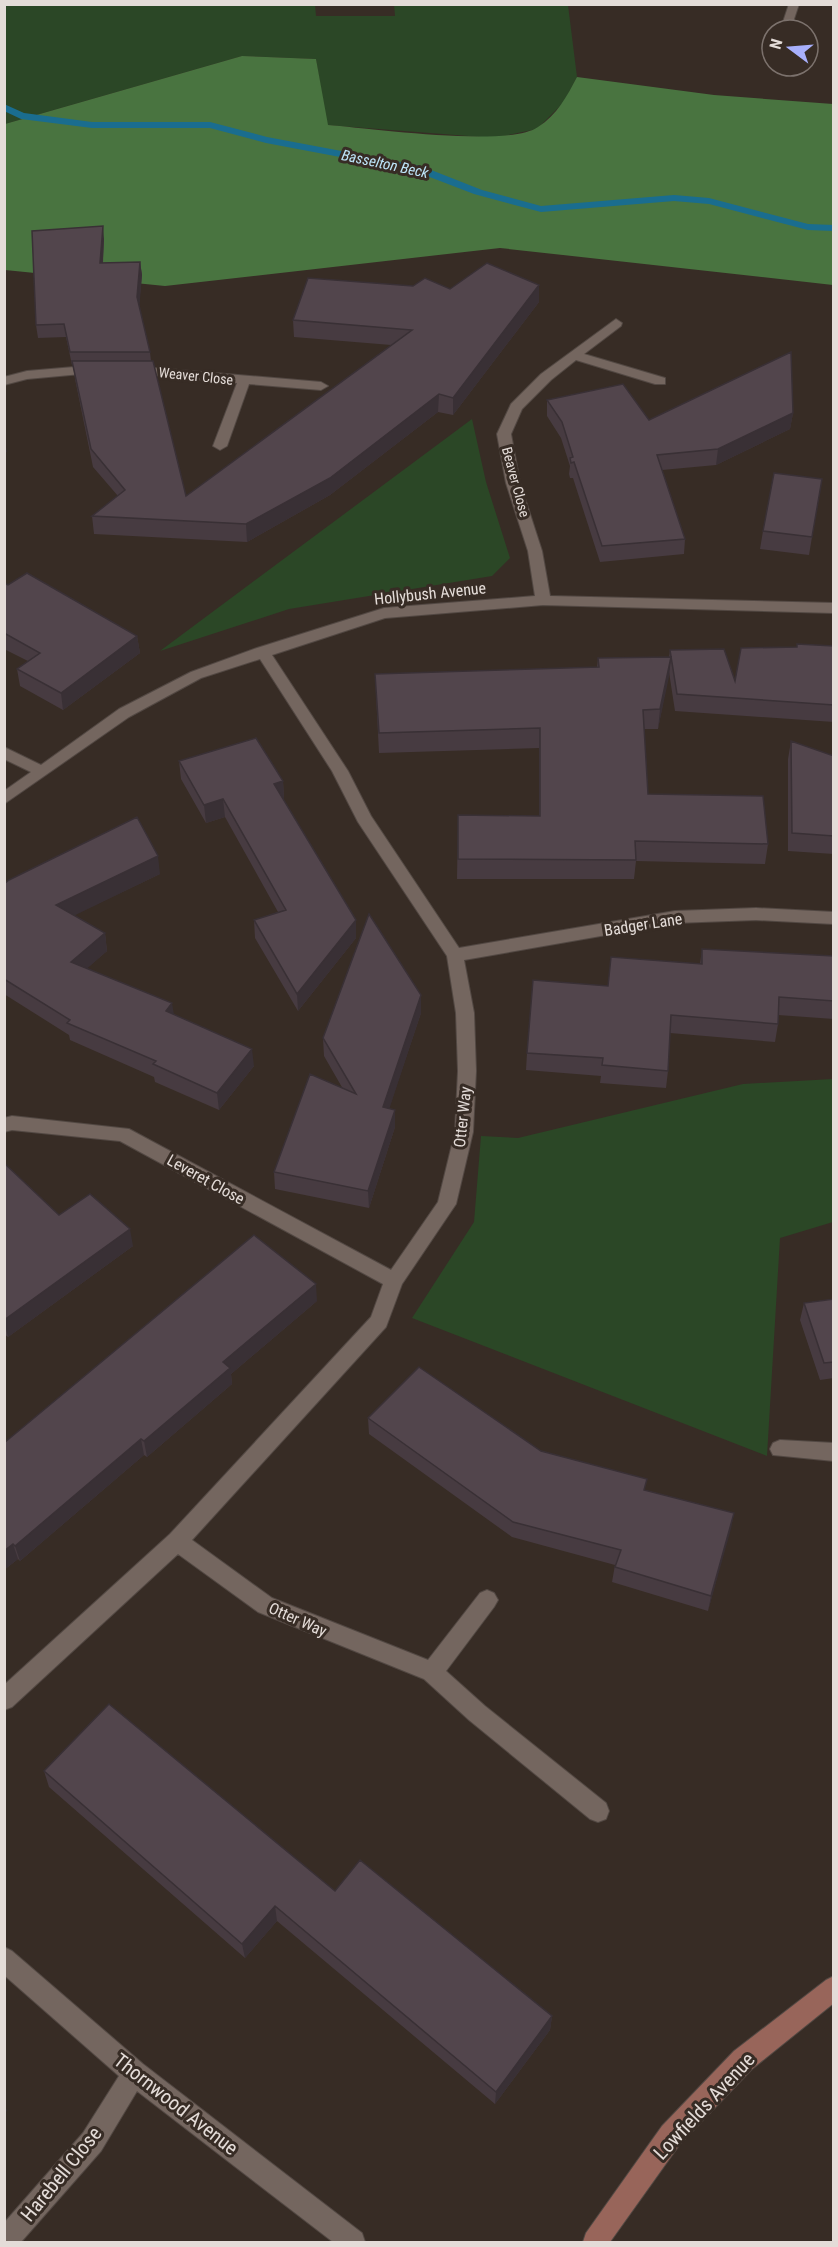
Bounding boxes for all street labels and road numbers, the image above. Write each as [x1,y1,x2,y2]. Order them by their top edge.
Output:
street label: Weaver Close [158,364,234,388]
street label: Beaver Close [499,445,533,519]
street label: Hollybush Avenue [373,578,487,609]
street label: Badger Lane [603,909,683,940]
street label: Otter Way [450,1085,475,1149]
street label: Leveret Close [164,1150,248,1208]
street label: Otter Way [266,1598,330,1641]
street label: Thornwood Avenue [109,2048,243,2160]
street label: Lowfields Avenue [648,2048,760,2164]
street label: Harebell Close [16,2122,106,2226]

